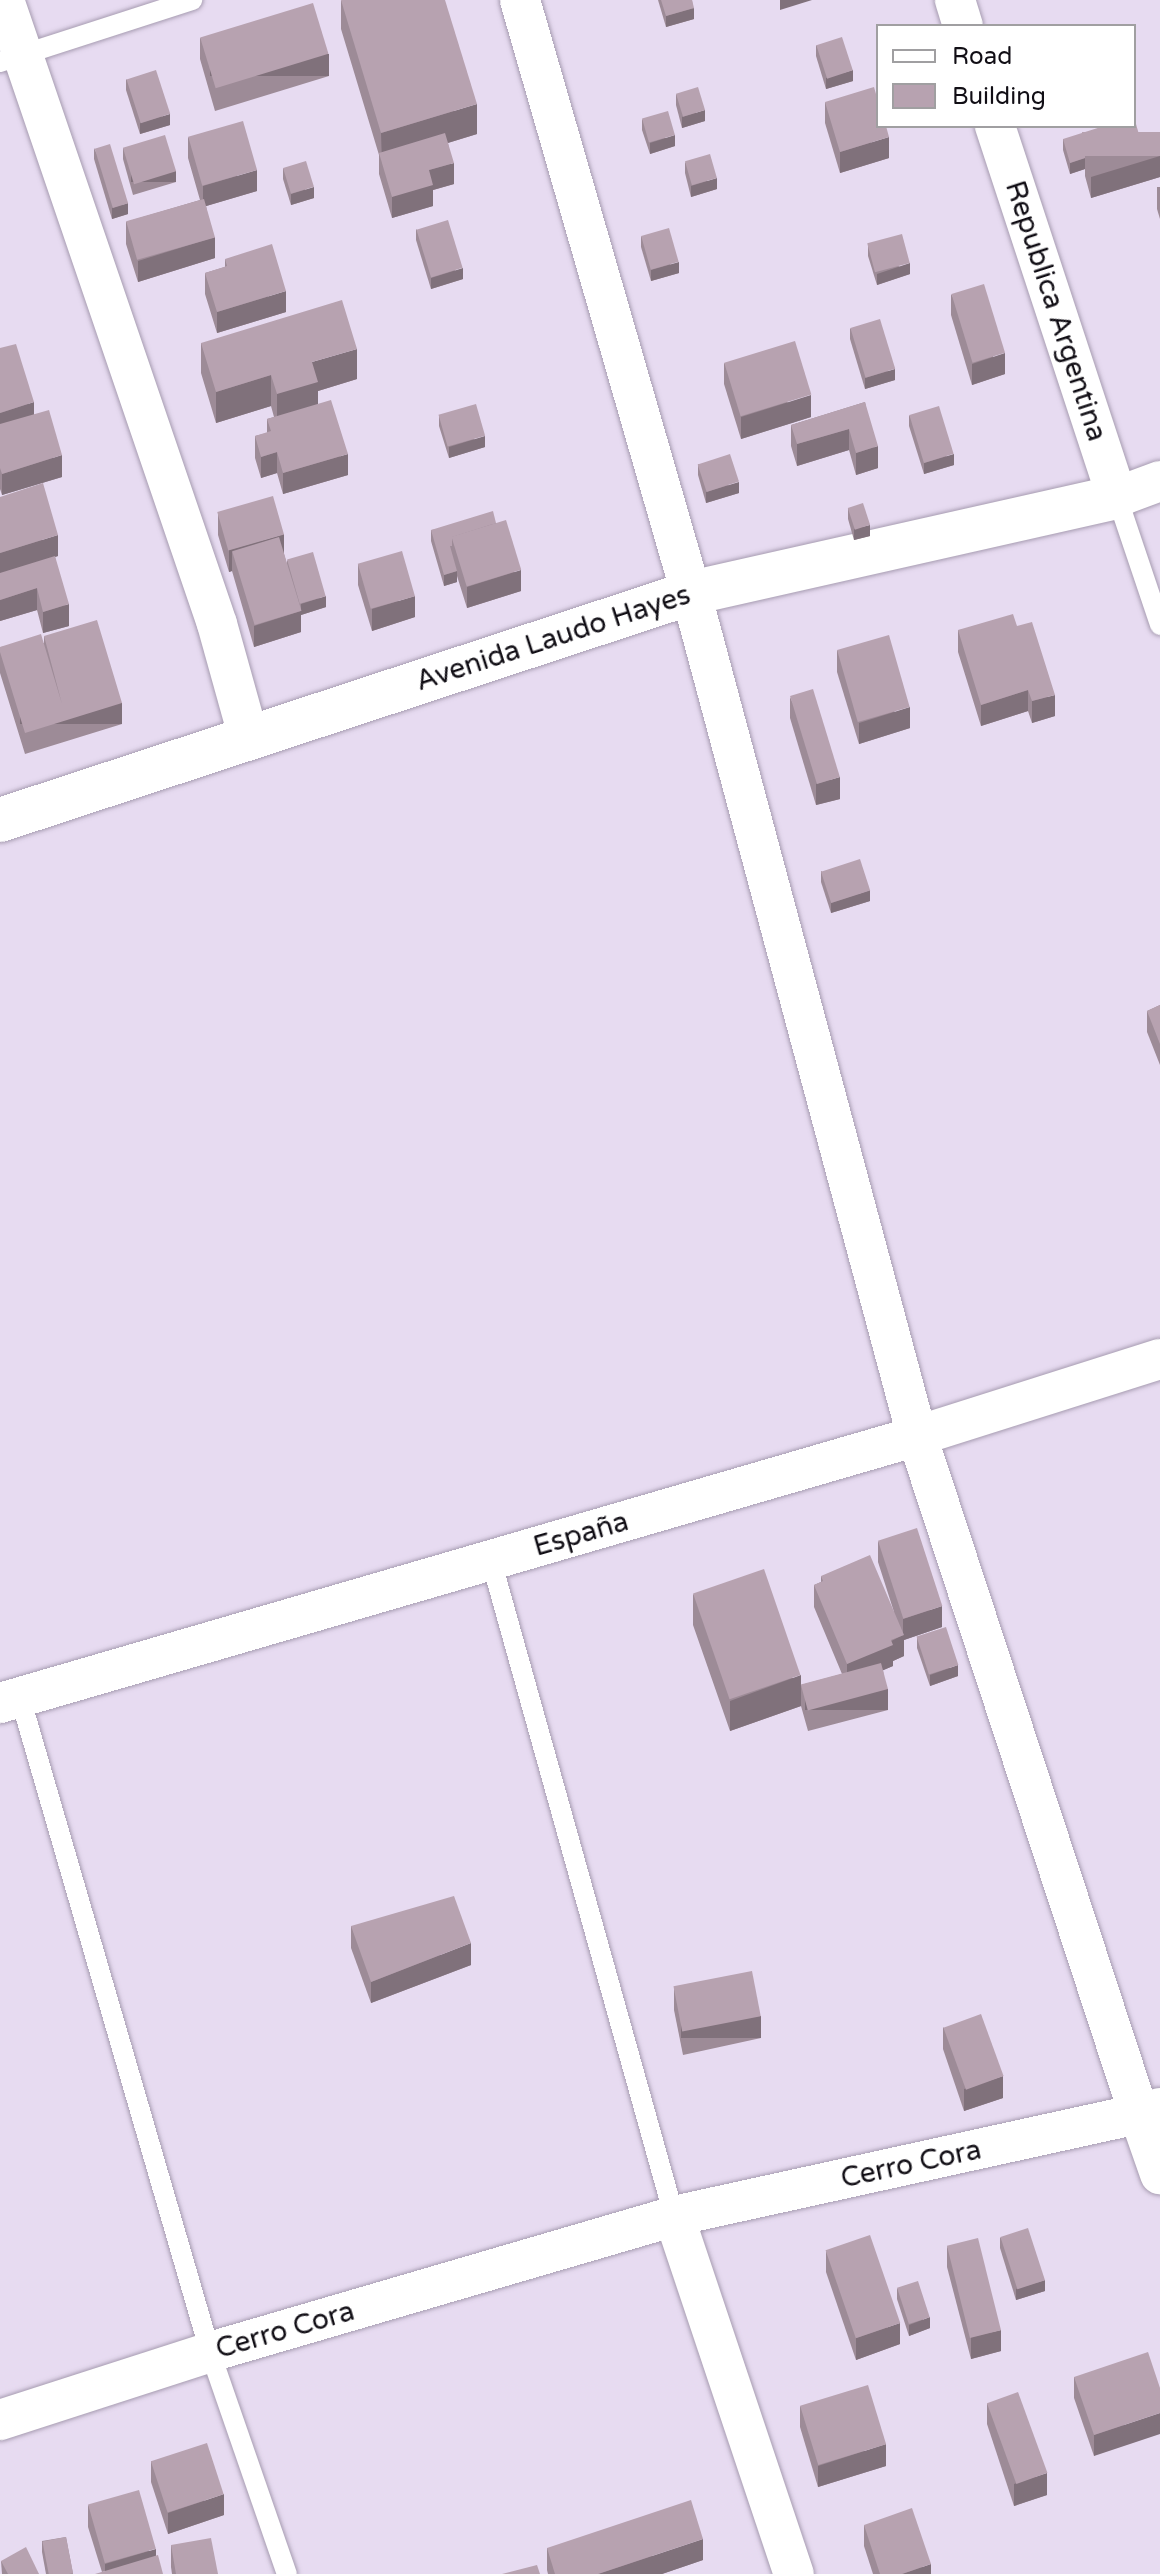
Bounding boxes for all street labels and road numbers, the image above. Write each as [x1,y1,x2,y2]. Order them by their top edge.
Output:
street label: Republica Argentina [998,177,1114,445]
street label: Avenida Laudo Hayes [412,578,694,698]
street label: España [530,1504,632,1564]
street label: Cerro Cora [838,2133,984,2195]
street label: Cerro Cora [212,2294,358,2366]

